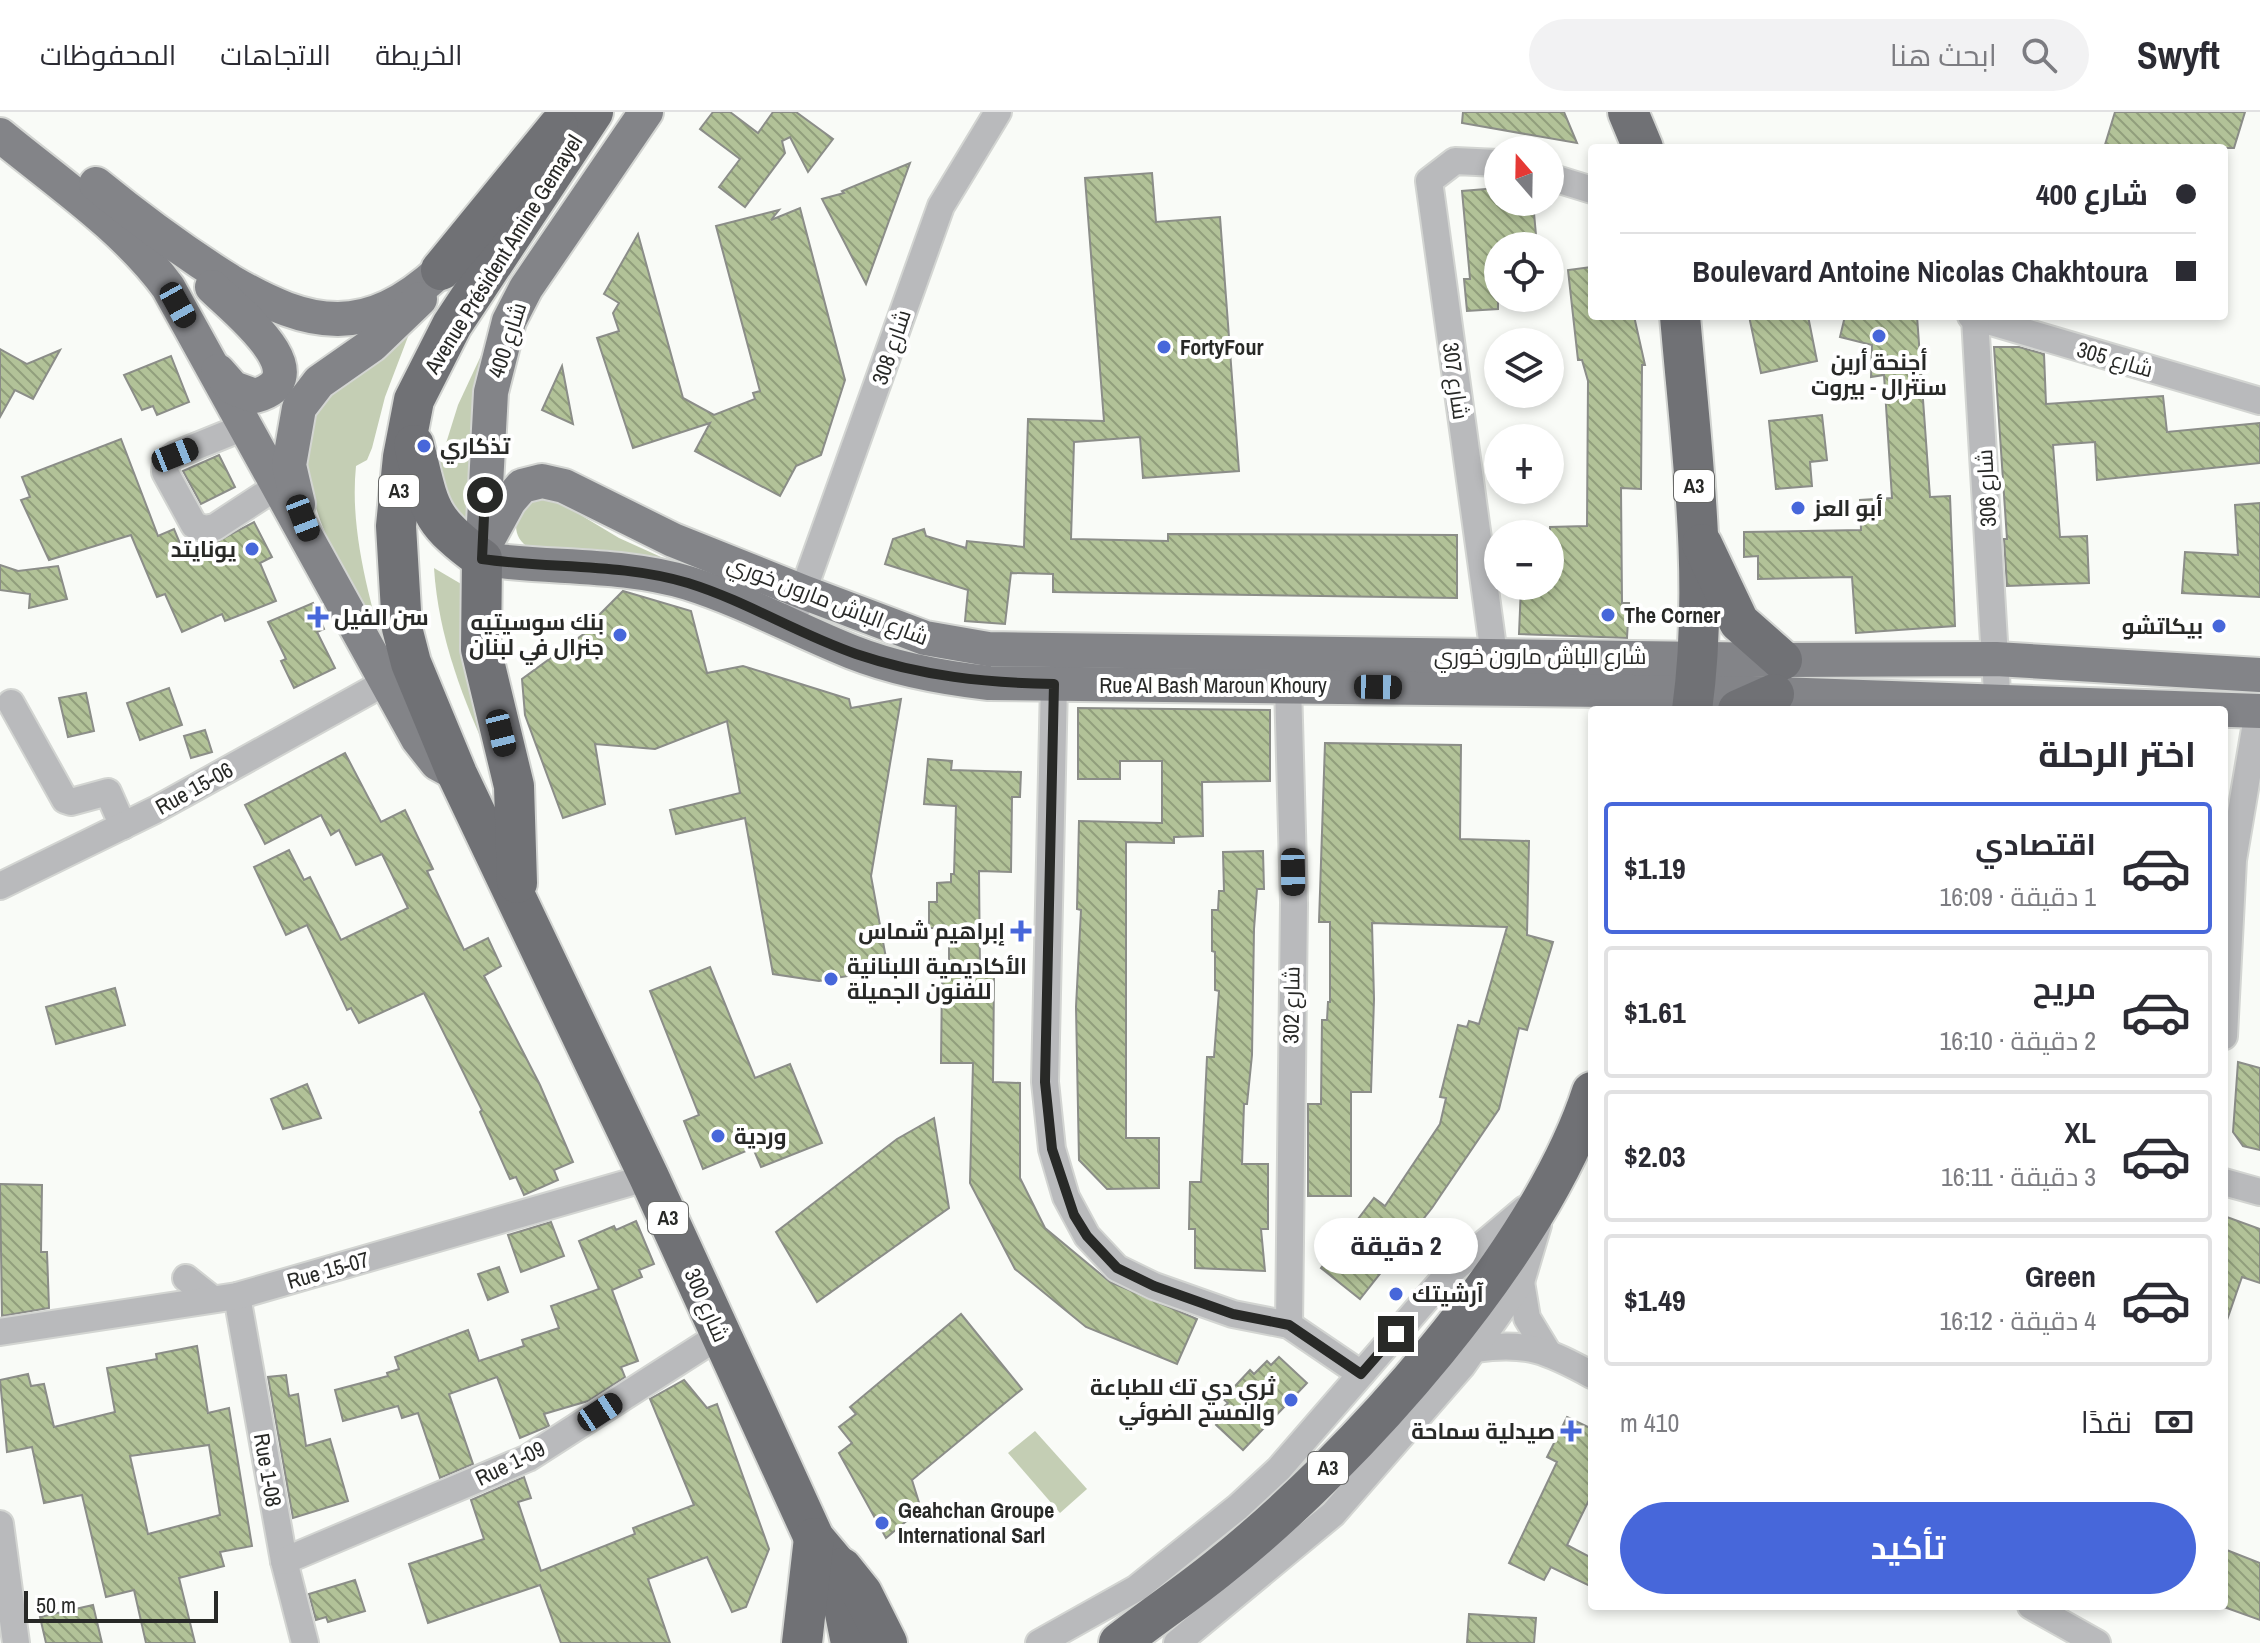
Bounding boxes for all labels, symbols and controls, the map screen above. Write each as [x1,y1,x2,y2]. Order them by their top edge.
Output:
search box [1529,19,2089,91]
text: Swyft [2137,30,2220,81]
icon: search [2017,33,2061,77]
text: ابحث هنا [1890,35,1997,75]
text: المحفوظات [40,36,176,74]
text: الاتجاهات [220,36,331,74]
text: الخريطة [375,36,463,74]
street label: Avenue Président Amine Gemayel [416,129,589,380]
north arrow [1484,136,1564,216]
map controls [1484,136,1564,600]
text: شارع 400 [2036,174,2148,214]
button: locate [1484,232,1564,312]
text: Boulevard Antoine Nicolas Chakhtoura [1692,251,2148,291]
car [156,278,200,332]
street label: شارع 400 [481,298,533,382]
street label: شارع 308 [864,305,918,389]
marker: أجنحة أربن سنترال - بيروت [1870,327,1888,345]
button: layers [1484,328,1564,408]
place label: FortyFour [1180,332,1263,362]
street label: شارع 305 [2073,334,2157,384]
marker: FortyFour [1155,338,1173,356]
street label: شارع 307 [1436,340,1476,422]
place label: أجنحة أربن سنترال - بيروت [1811,347,1947,402]
button: + [1484,424,1564,504]
place label: تذكاري [440,431,511,464]
car [148,435,202,475]
marker: تذكاري [415,437,433,455]
street label: شارع 306 [1969,448,2003,528]
road number: A3 [1674,470,1714,502]
road number: A3 [379,475,419,507]
route start [467,477,503,513]
car [283,491,323,545]
place label: أبو العز [1813,493,1883,523]
marker: أبو العز [1789,499,1807,517]
button: − [1484,520,1564,600]
place label: يونايتد [171,534,236,564]
marker: يونايتد [243,540,261,558]
street label: شارع الباش مارون خوري [723,548,933,654]
place label: The Corner [1624,600,1720,630]
place label: سن الفيل [334,602,429,632]
marker: The Corner [1599,606,1617,624]
place label: بنك سوسيتيه جنرال في لبنان [469,607,604,665]
marker: سن الفيل [309,608,327,626]
place label: بيكاتشو [2122,611,2203,641]
marker: بيكاتشو [2210,617,2228,635]
marker: بنك سوسيتيه جنرال في لبنان [611,626,629,644]
street label: شارع الباش مارون خوري [1434,641,1646,673]
street label: Rue Al Bash Maroun Khoury [1099,670,1327,700]
car [1354,675,1402,699]
car [484,707,518,759]
text: اختر الرحلة [2038,730,2196,778]
street label: Rue 15-06 [150,754,238,822]
text: اقتصادي [1975,824,2096,864]
icon: car [2120,832,2192,904]
car [1281,848,1305,896]
text: $1.19 [1624,848,1686,888]
text: 1 دقيقة · 16:09 [1939,879,2096,914]
place label: إبراهيم شماس [858,916,1005,947]
marker: إبراهيم شماس [1012,922,1030,940]
place label: الأكاديمية اللبنانية للفنون الجميلة [847,951,1027,1006]
street label: شارع 302 [1275,966,1307,1044]
text: مريح [2033,968,2096,1008]
marker: الأكاديمية اللبنانية للفنون الجميلة [822,970,840,988]
icon: car [2120,976,2192,1048]
text: $1.61 [1624,992,1686,1032]
text: 2 دقيقة · 16:10 [1939,1023,2096,1058]
text: XL [2065,1112,2096,1152]
icon: car [2120,1120,2192,1192]
place label: وردية [734,1121,787,1151]
marker: وردية [709,1127,727,1145]
text: $2.03 [1624,1136,1686,1176]
text: 3 دقيقة · 16:11 [1941,1159,2096,1194]
road number: A3 [648,1202,688,1234]
callout: 2 دقيقة [1314,1218,1478,1274]
text: 2 دقيقة [1350,1228,1442,1263]
street label: Rue 15-07 [283,1244,373,1296]
text: Green [2025,1256,2096,1296]
street label: شارع 300 [677,1263,737,1347]
icon: car [2120,1264,2192,1336]
place label: آرشيتك [1412,1279,1484,1309]
text: $1.49 [1624,1280,1686,1320]
marker: آرشيتك [1387,1285,1405,1303]
text: 4 دقيقة · 16:12 [1939,1303,2096,1338]
route end [1378,1316,1414,1352]
place label: ثري دي تك للطباعة والمسح الضوئي [1090,1372,1276,1430]
car [573,1389,627,1435]
marker: ثري دي تك للطباعة والمسح الضوئي [1282,1391,1300,1409]
icon: cash [2152,1400,2196,1444]
text: نقدًا [2081,1402,2132,1442]
text: 410 m [1620,1405,1679,1440]
place label: صيدلية سماحة [1411,1416,1555,1446]
marker: صيدلية سماحة [1562,1422,1580,1440]
street label: Rue 1-08 [247,1431,289,1509]
street label: Rue 1-09 [470,1433,550,1493]
road number: A3 [1308,1452,1348,1484]
place label: Geahchan Groupe International Sarl [898,1495,1054,1550]
button: تأكيد [1620,1502,2196,1594]
marker: Geahchan Groupe International Sarl [873,1514,891,1532]
scale bar [24,1587,218,1623]
text: 50 m [36,1590,76,1620]

